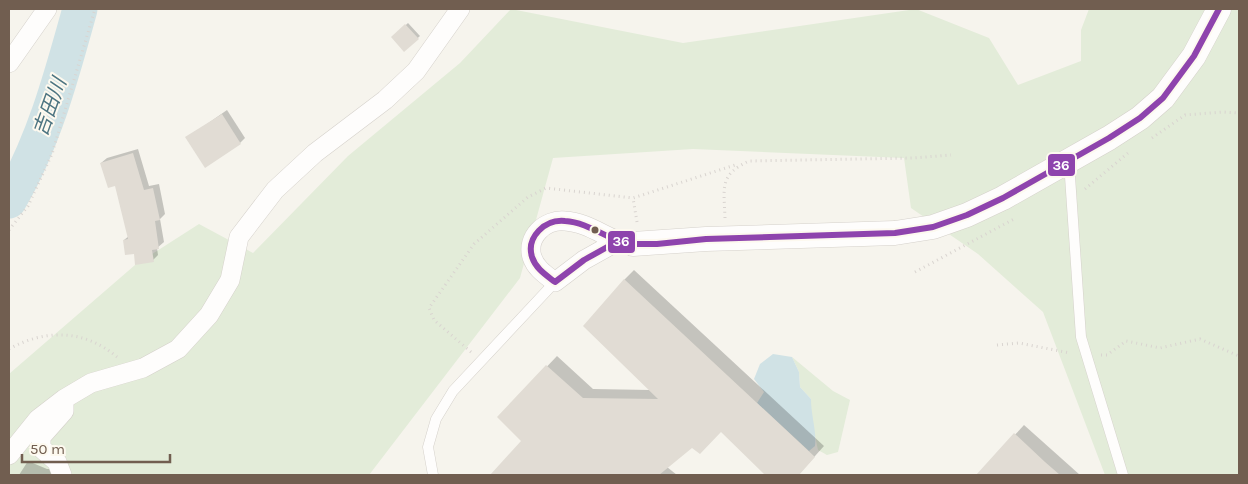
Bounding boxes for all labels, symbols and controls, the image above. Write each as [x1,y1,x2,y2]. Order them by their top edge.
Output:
water label: 吉田川 [29,73,72,139]
line badge: 36 [1047,153,1076,177]
text: 36 [1052,157,1070,174]
unlabelled marker [590,225,600,235]
line badge: 36 [607,230,636,254]
text: 36 [612,233,630,250]
scale bar [22,432,170,464]
text: 50 m [30,440,65,458]

